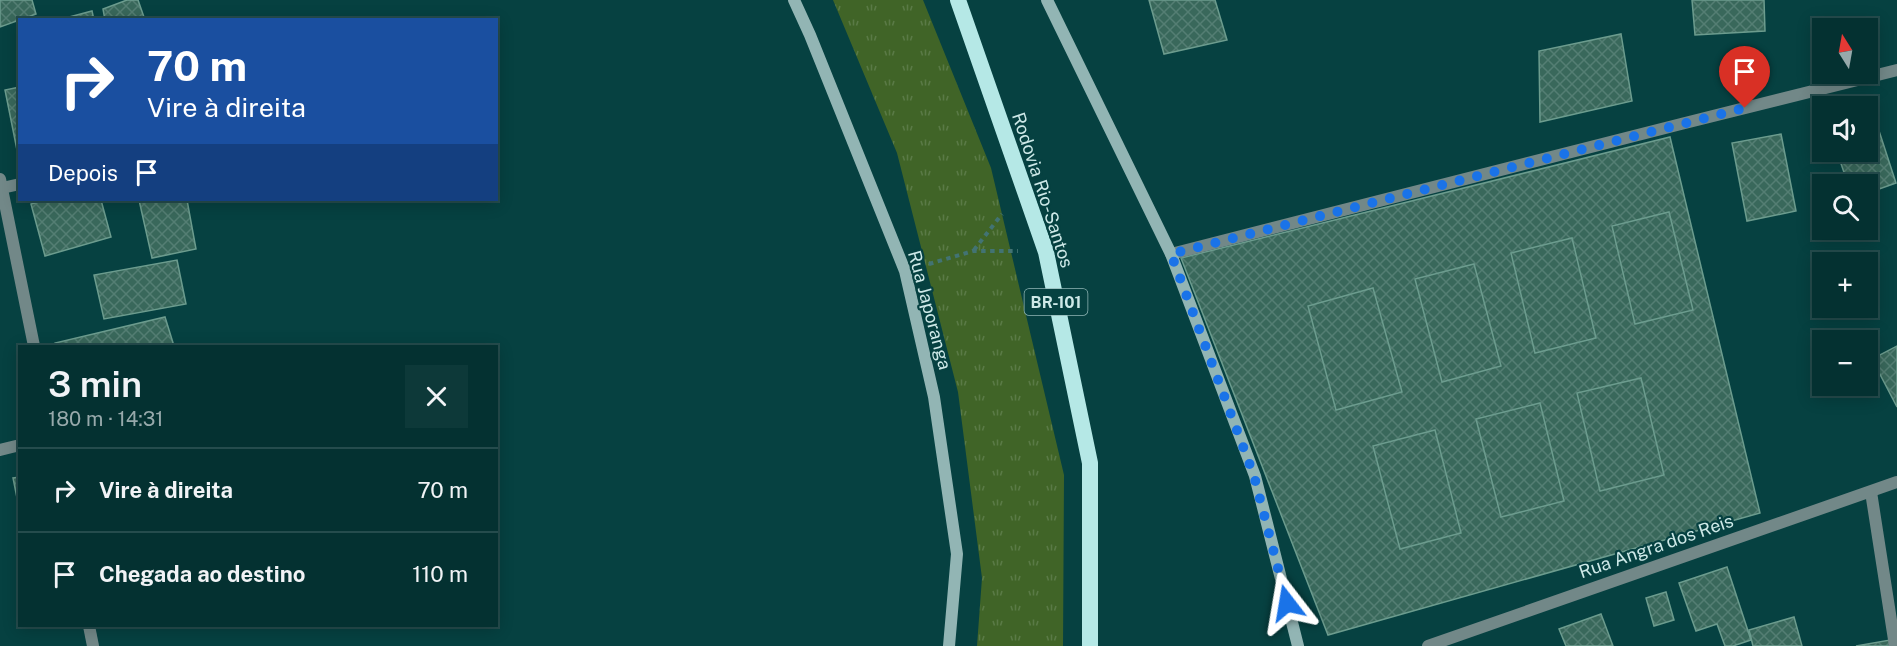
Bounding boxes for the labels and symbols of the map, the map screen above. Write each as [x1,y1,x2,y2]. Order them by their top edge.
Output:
north arrow [1812,18,1878,84]
pin [1719,46,1770,108]
street label: Rodovia Rio-Santos [1008,110,1078,270]
street label: Rua Japoranga [904,248,956,372]
road number: BR-101 [1024,289,1088,315]
street label: Rua Angra dos Reis [1576,510,1736,582]
position arrow [1255,571,1319,635]

